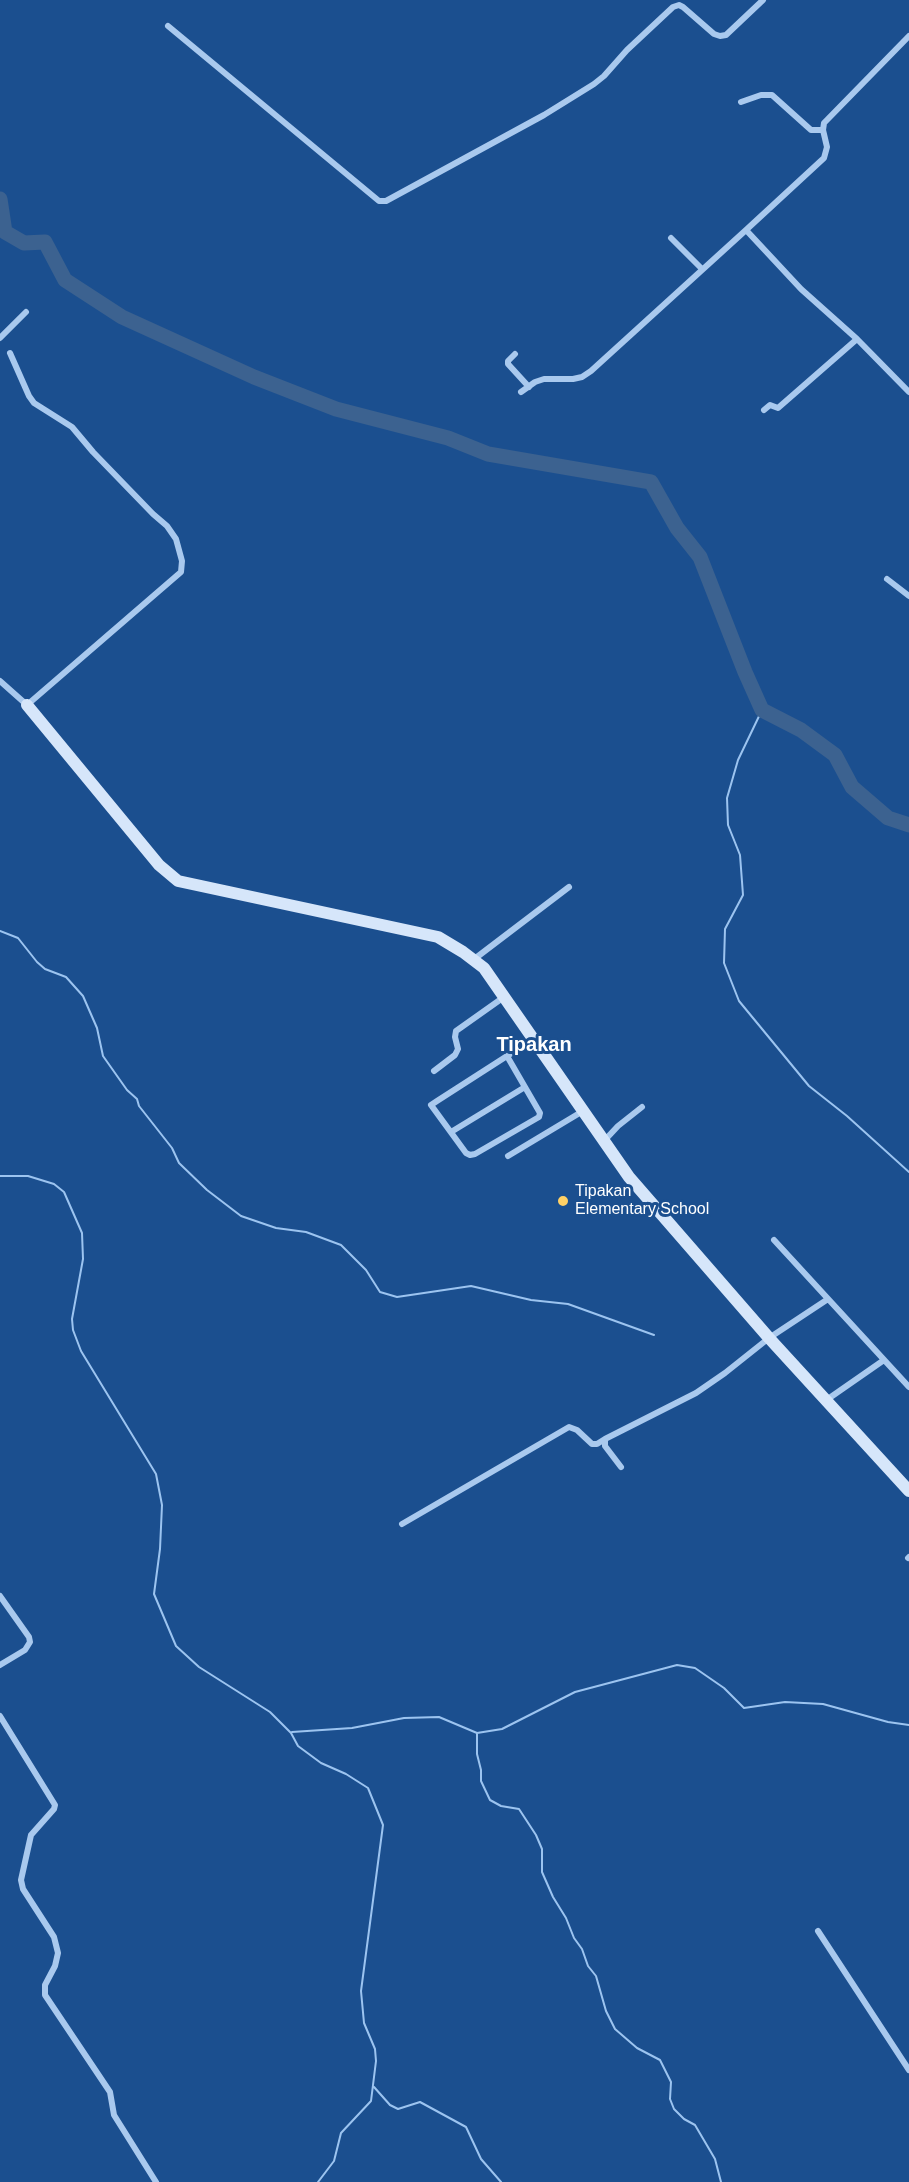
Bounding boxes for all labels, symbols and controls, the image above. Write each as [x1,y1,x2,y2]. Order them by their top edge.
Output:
district label: Tipakan [496,1033,572,1057]
place label: Tipakan Elementary School [575,1182,709,1220]
marker: Tipakan Elementary School [556,1194,570,1208]

